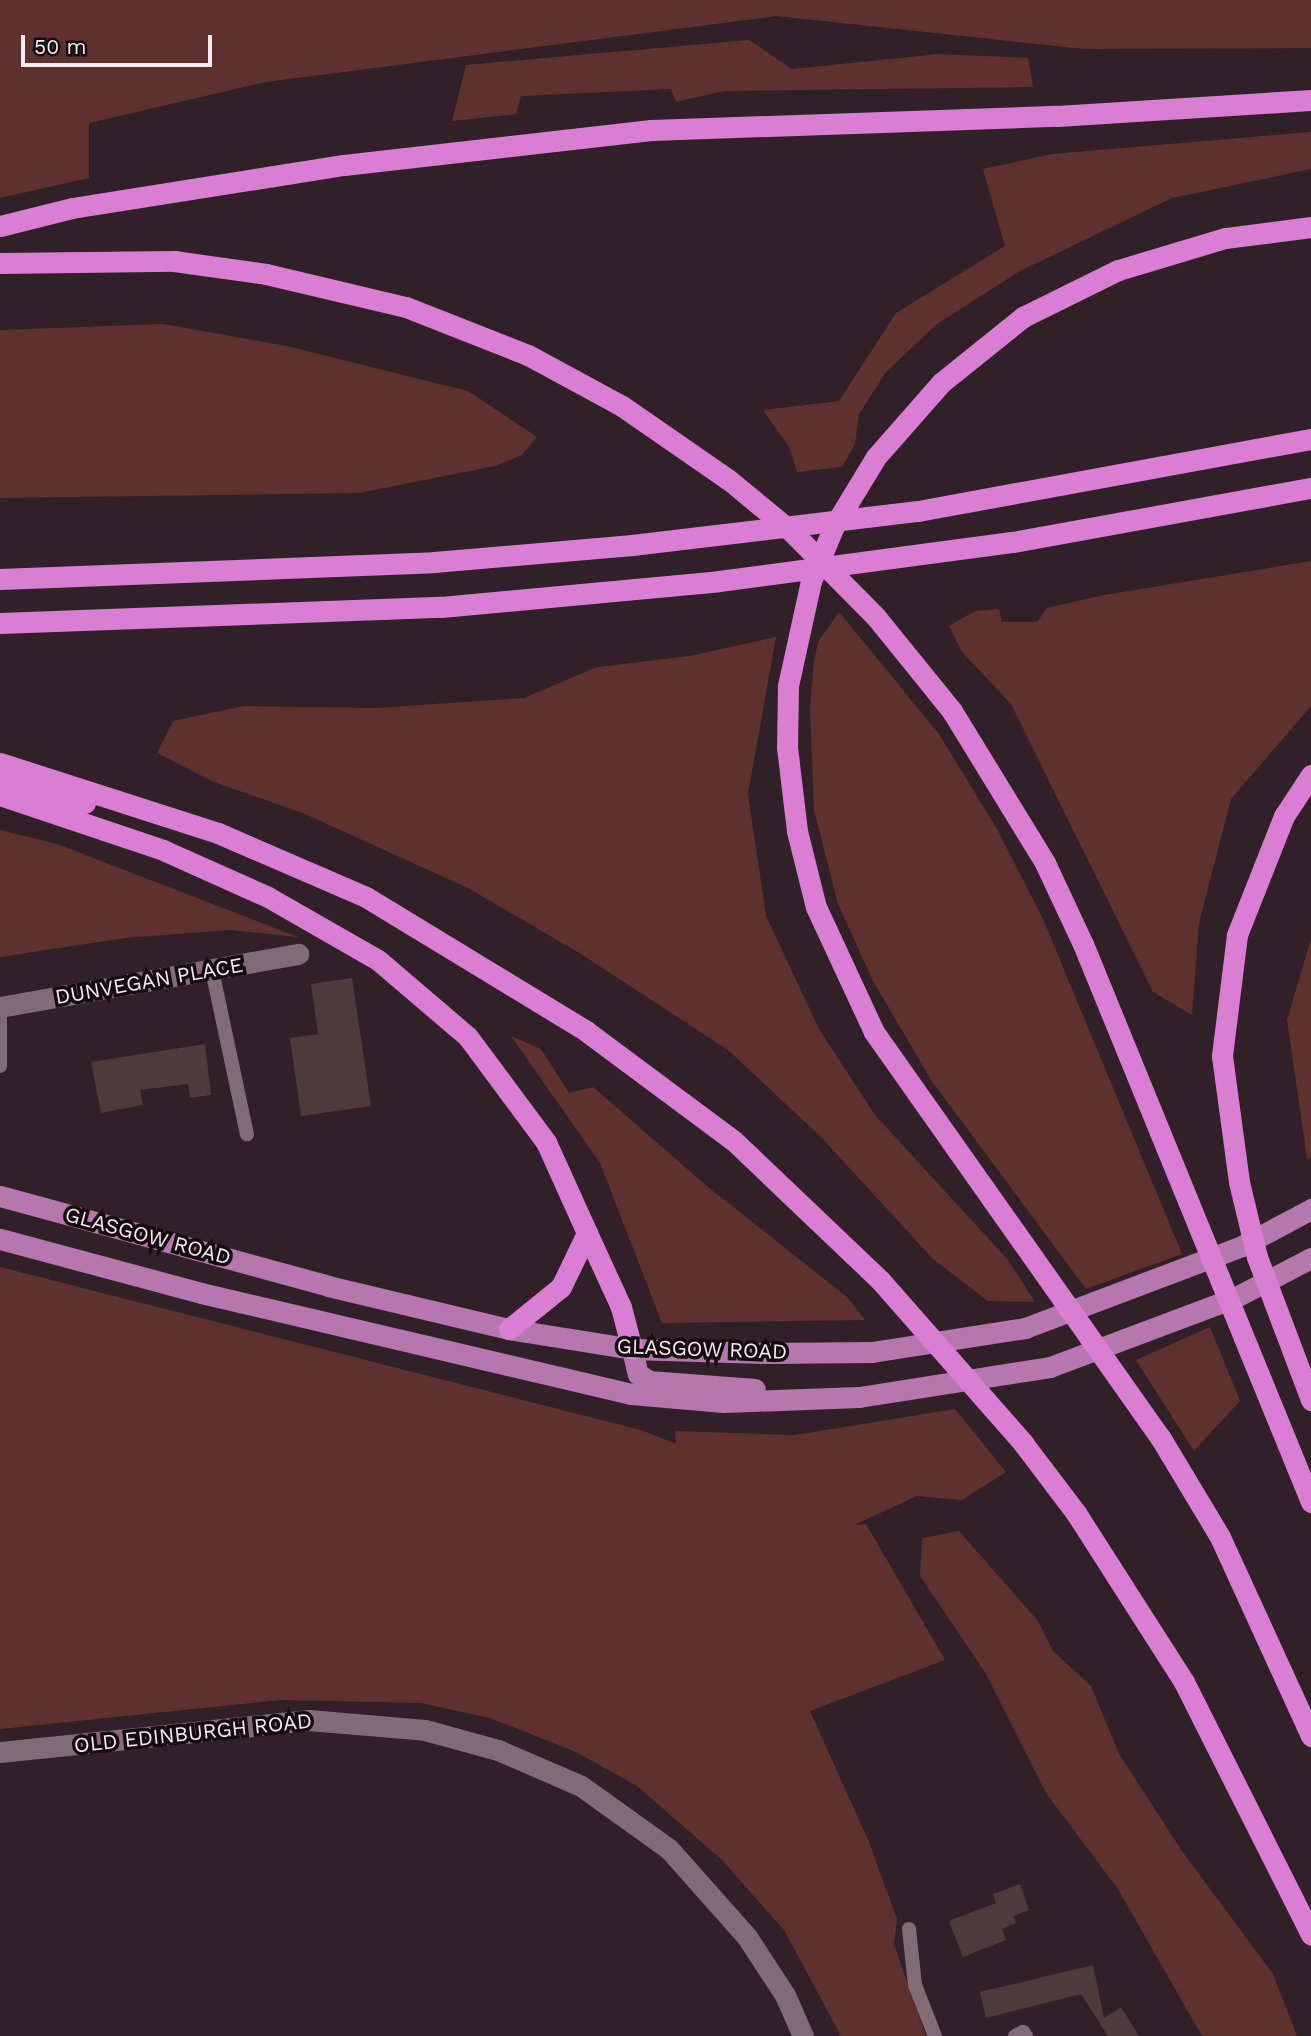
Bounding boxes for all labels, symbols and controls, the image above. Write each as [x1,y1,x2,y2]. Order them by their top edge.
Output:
scale bar [24,21,215,65]
text: 50 m [34,34,86,59]
street label: DUNVEGAN PLACE [53,952,245,1010]
street label: GLASGOW ROAD [62,1202,234,1270]
street label: GLASGOW ROAD [616,1333,788,1365]
street label: OLD EDINBURGH ROAD [73,1708,313,1758]

